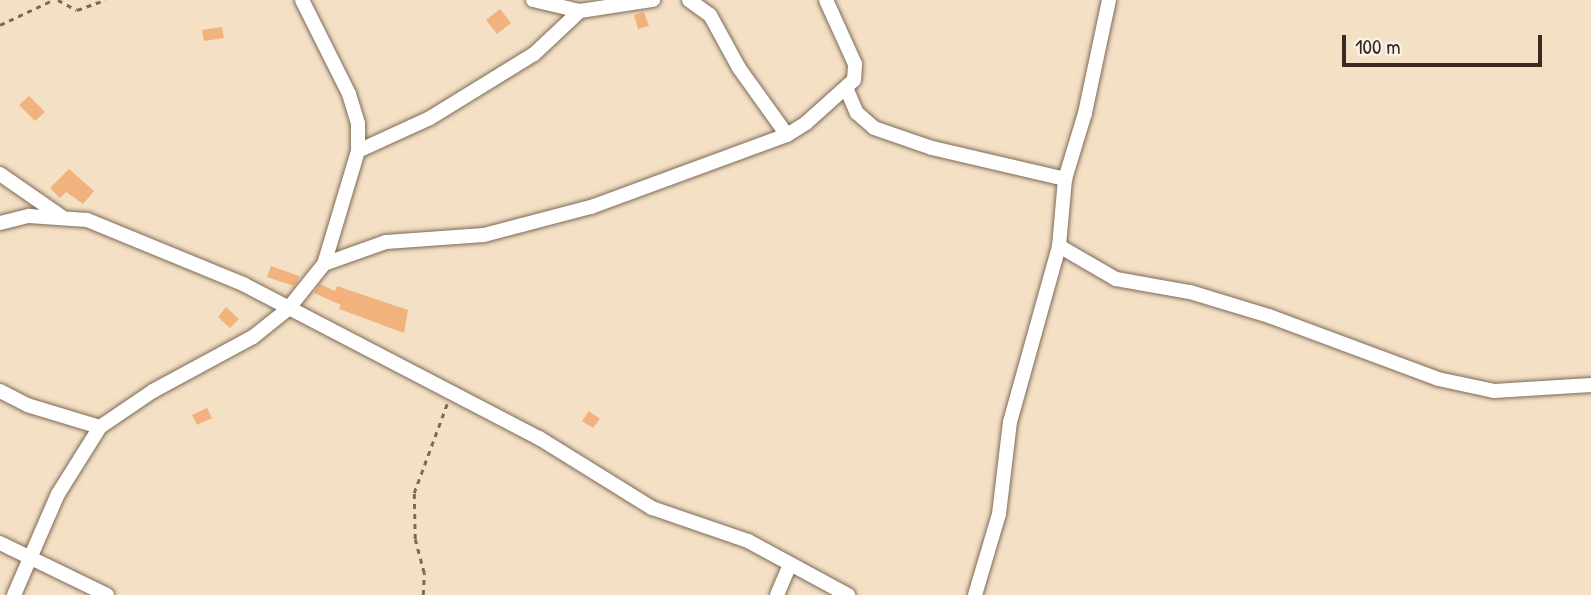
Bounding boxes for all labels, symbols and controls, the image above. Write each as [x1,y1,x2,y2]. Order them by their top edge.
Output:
scale bar [1346,21,1546,65]
text: 100 m [1355,32,1401,61]

